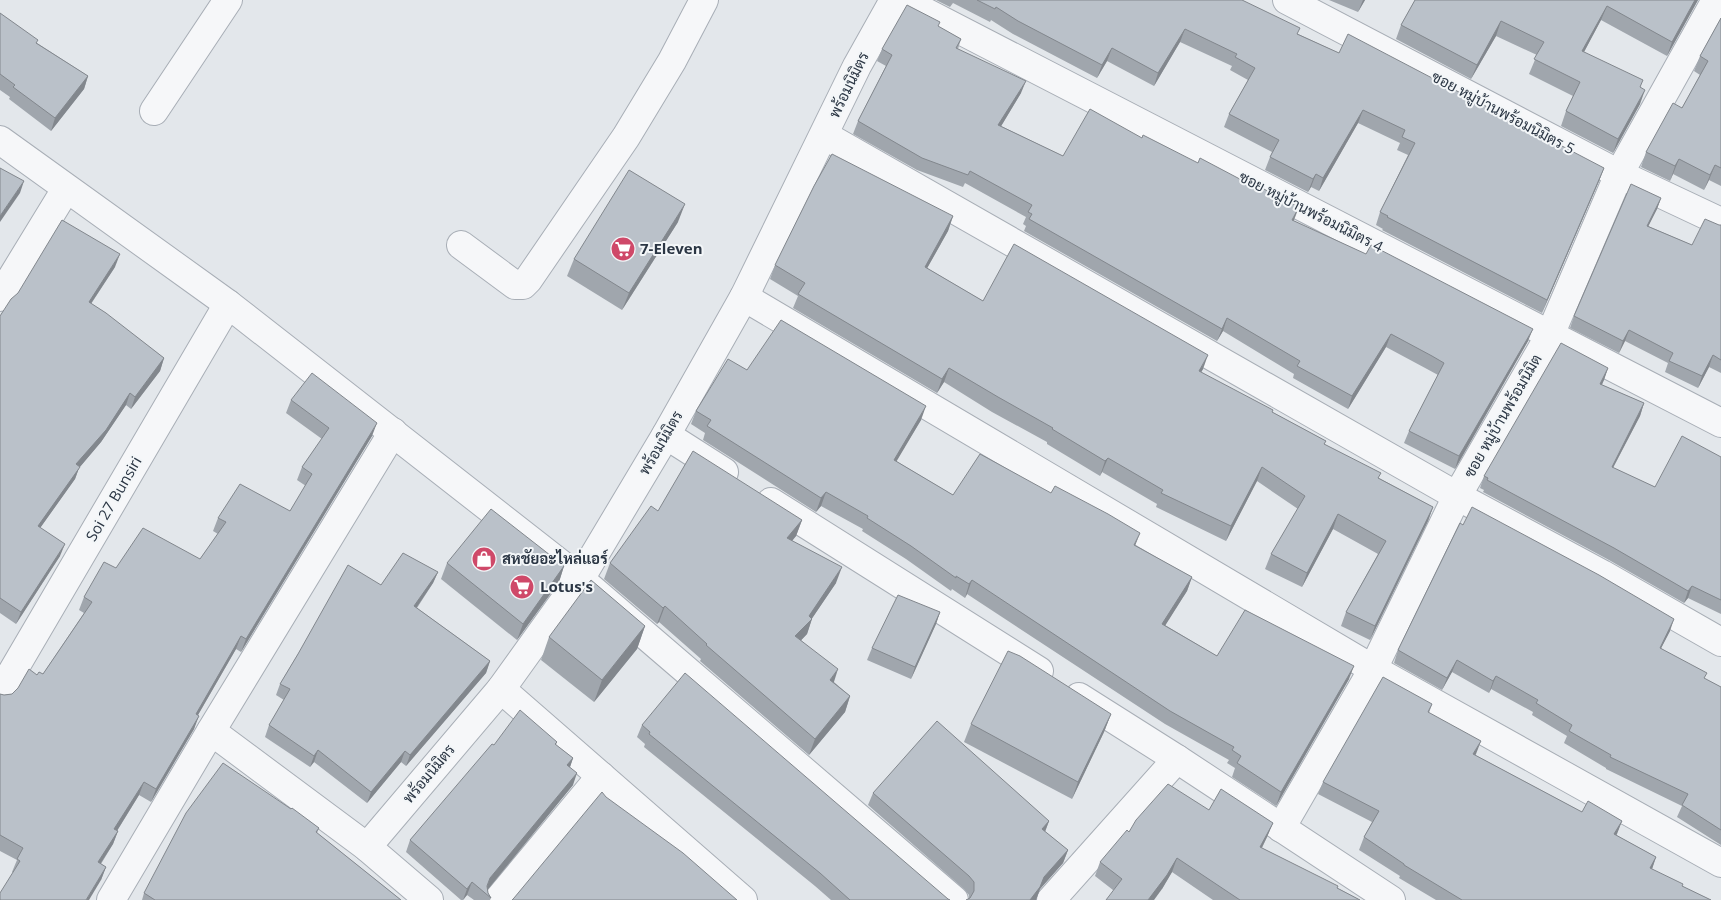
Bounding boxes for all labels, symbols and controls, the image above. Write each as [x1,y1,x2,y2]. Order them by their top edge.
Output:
street label: พร้อมนิมิตร [824,48,873,121]
street label: ซอย หมู่บ้านพร้อมนิมิตร 5 [1428,66,1579,159]
street label: ซอย หมู่บ้านพร้อมนิมิตร 4 [1235,166,1387,257]
supermarket icon: 7-Eleven [610,236,636,262]
place label: 7-Eleven [640,238,703,258]
street label: ซอย หมู่บ้านพร้อมนิมิต [1459,350,1547,482]
street label: พร้อมนิมิตร [634,407,687,478]
street label: Soi 27 Bunsiri [81,452,146,545]
shop icon: สหชัยอะไหล่แอร์ [471,546,497,572]
place label: สหชัยอะไหล่แอร์ [502,548,609,568]
supermarket icon: Lotus's [509,574,535,600]
place label: Lotus's [540,576,593,596]
street label: พร้อมนิมิตร [398,740,459,807]

